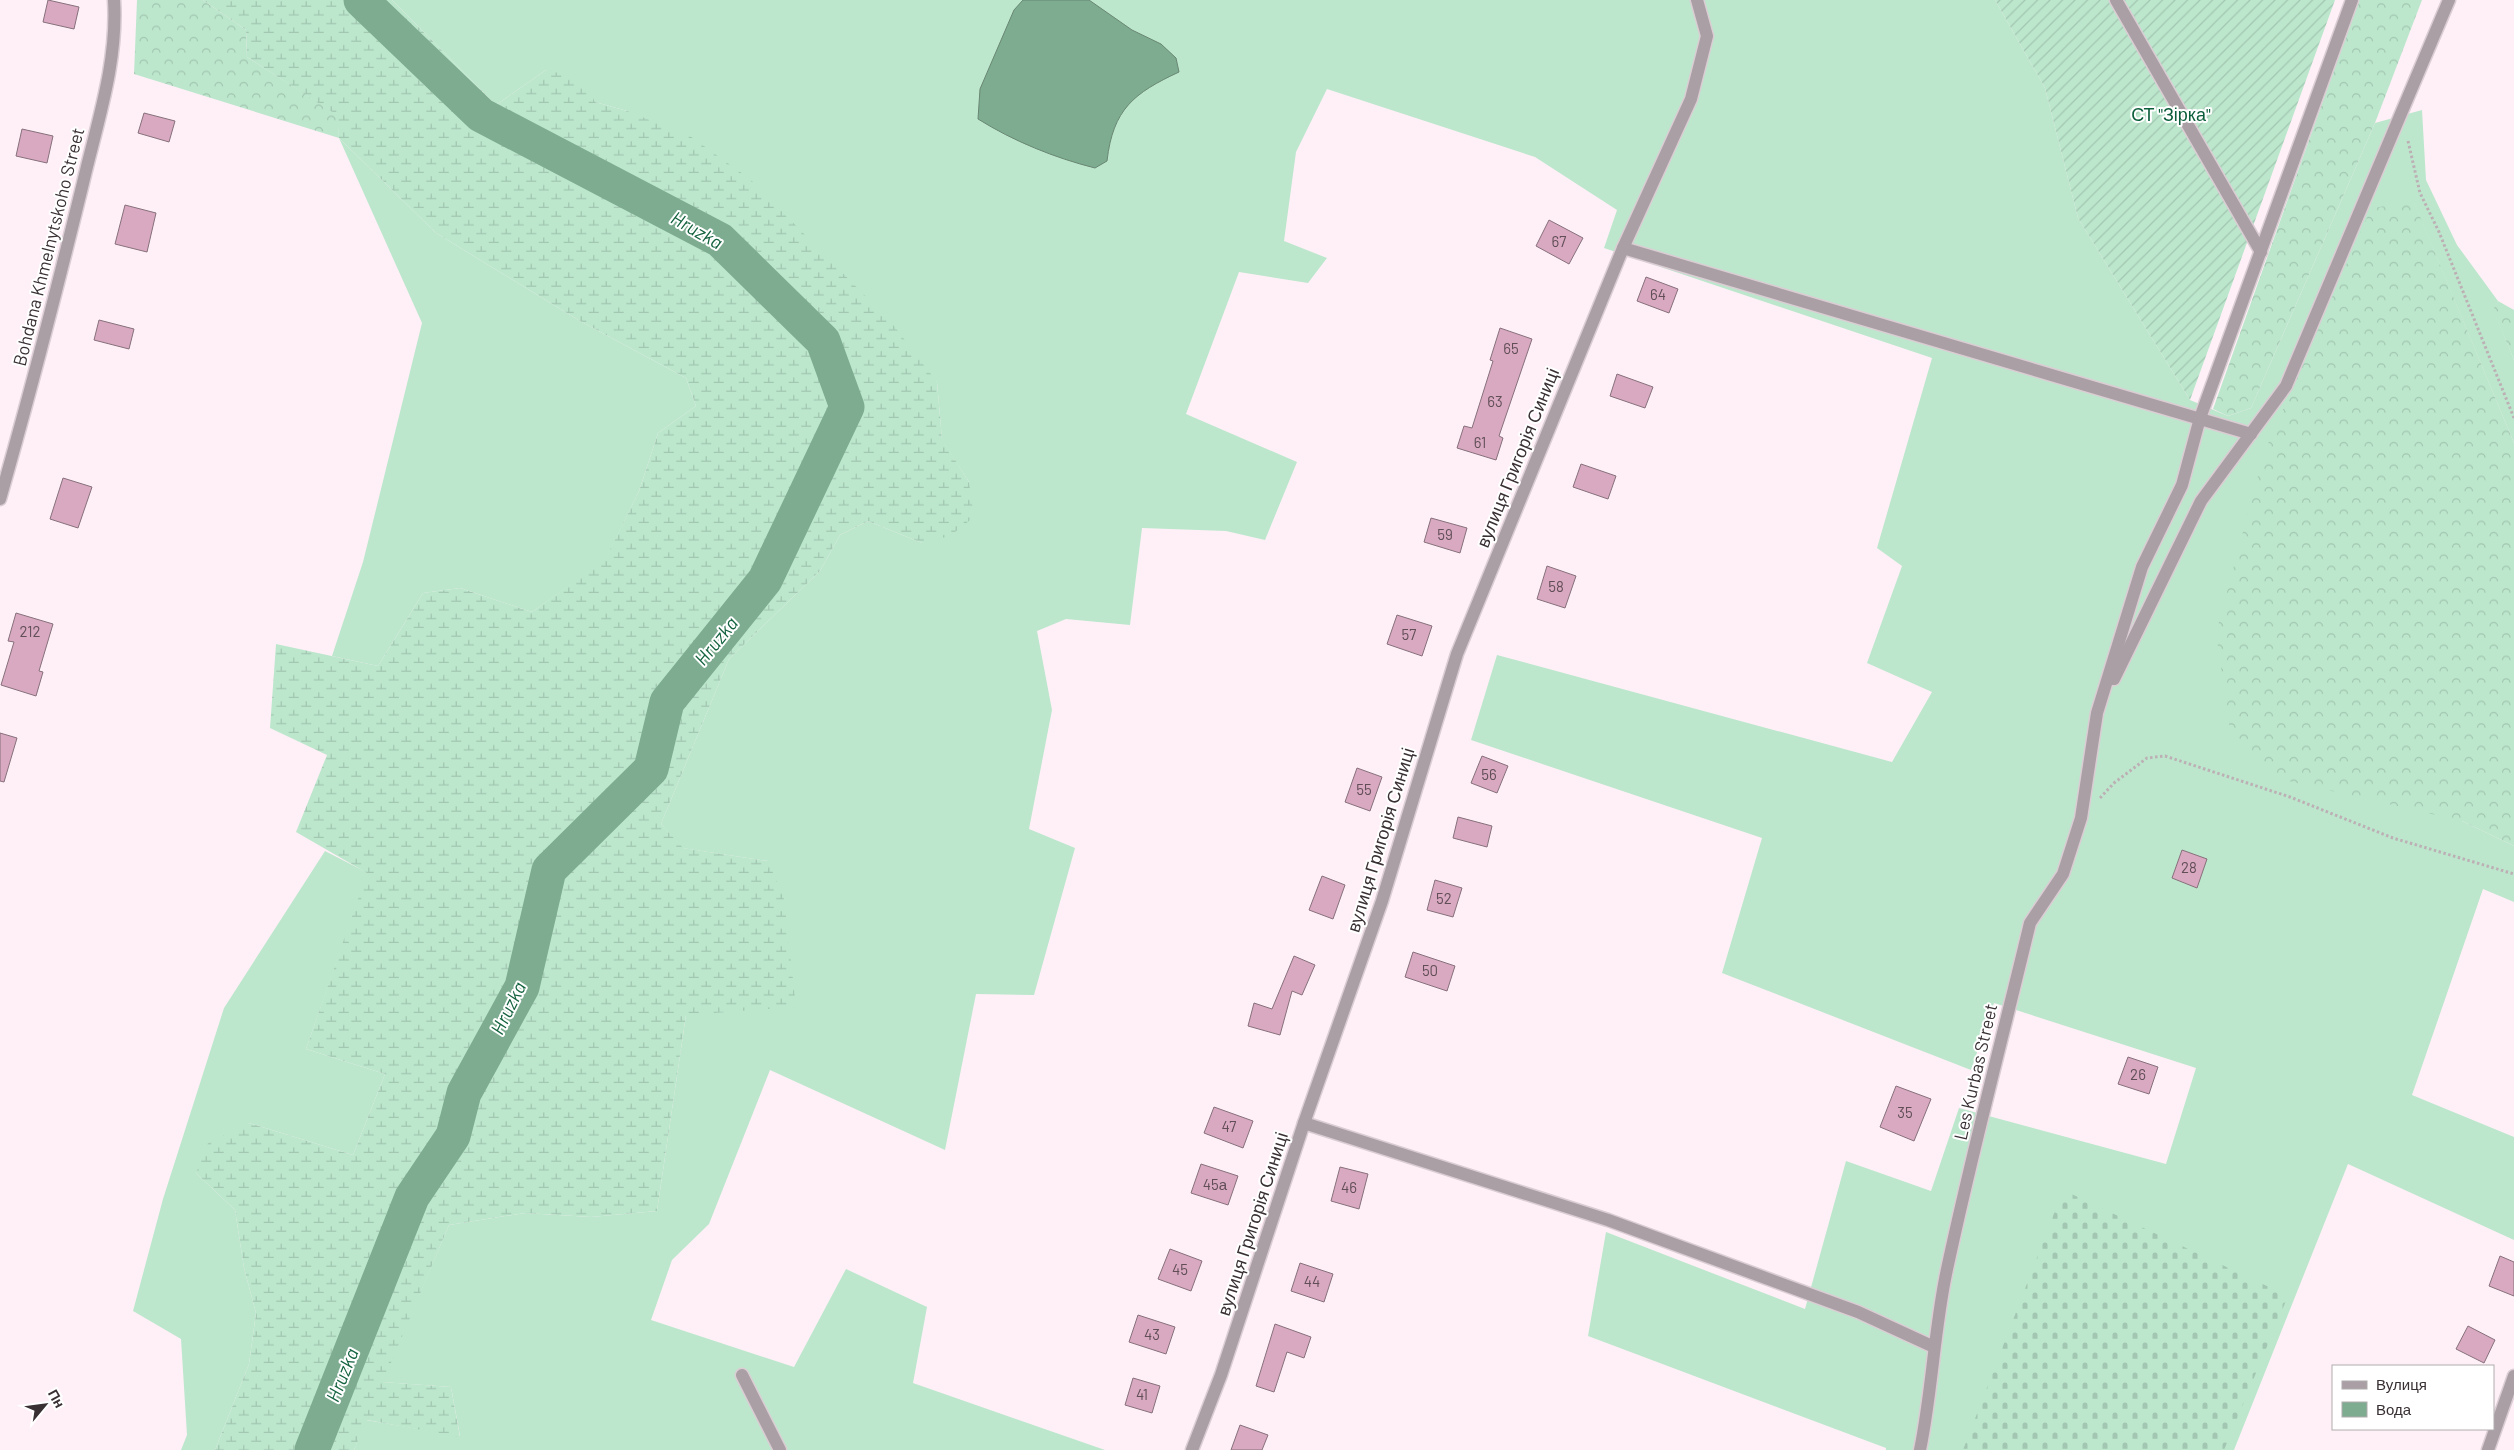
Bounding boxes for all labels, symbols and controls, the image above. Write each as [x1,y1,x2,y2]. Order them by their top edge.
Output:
park label: СТ "Зірка" [2131,103,2211,125]
street label: Bohdana Khmelnytskoho Street [8,125,88,368]
water label: Hruzka [667,206,727,253]
house number: 67 [1552,232,1566,250]
house number: 64 [1650,285,1666,303]
house number: 65 [1503,339,1519,357]
street label: вулиця Григорія Синиці [1471,365,1563,551]
house number: 63 [1487,392,1503,410]
house number: 61 [1474,433,1486,451]
house number: 59 [1437,525,1453,543]
house number: 58 [1548,577,1564,595]
water label: Hruzka [689,612,742,670]
house number: 212 [19,622,41,640]
house number: 57 [1402,625,1416,643]
street label: вулиця Григорія Синиці [1342,745,1419,935]
house number: 56 [1481,765,1497,783]
house number: 55 [1356,780,1372,798]
house number: 28 [2181,858,2197,876]
house number: 52 [1436,889,1452,907]
house number: 50 [1422,961,1438,979]
water label: Hruzka [485,978,530,1038]
street label: Les Kurbas Street [1949,1001,2001,1142]
house number: 26 [2130,1065,2146,1083]
house number: 35 [1897,1103,1913,1121]
house number: 47 [1222,1117,1236,1135]
street label: вулиця Григорія Синиці [1212,1129,1292,1318]
house number: 45а [1203,1175,1228,1193]
house number: 46 [1341,1178,1357,1196]
house number: 45 [1172,1260,1188,1278]
house number: 44 [1304,1272,1320,1290]
house number: 43 [1144,1325,1160,1343]
water label: Hruzka [320,1345,363,1405]
legend [2332,1365,2494,1430]
text: Вулиця [2376,1375,2427,1393]
north arrow [20,1380,70,1430]
house number: 41 [1136,1385,1148,1403]
text: Пн [45,1386,69,1411]
text: Вода [2376,1400,2412,1418]

